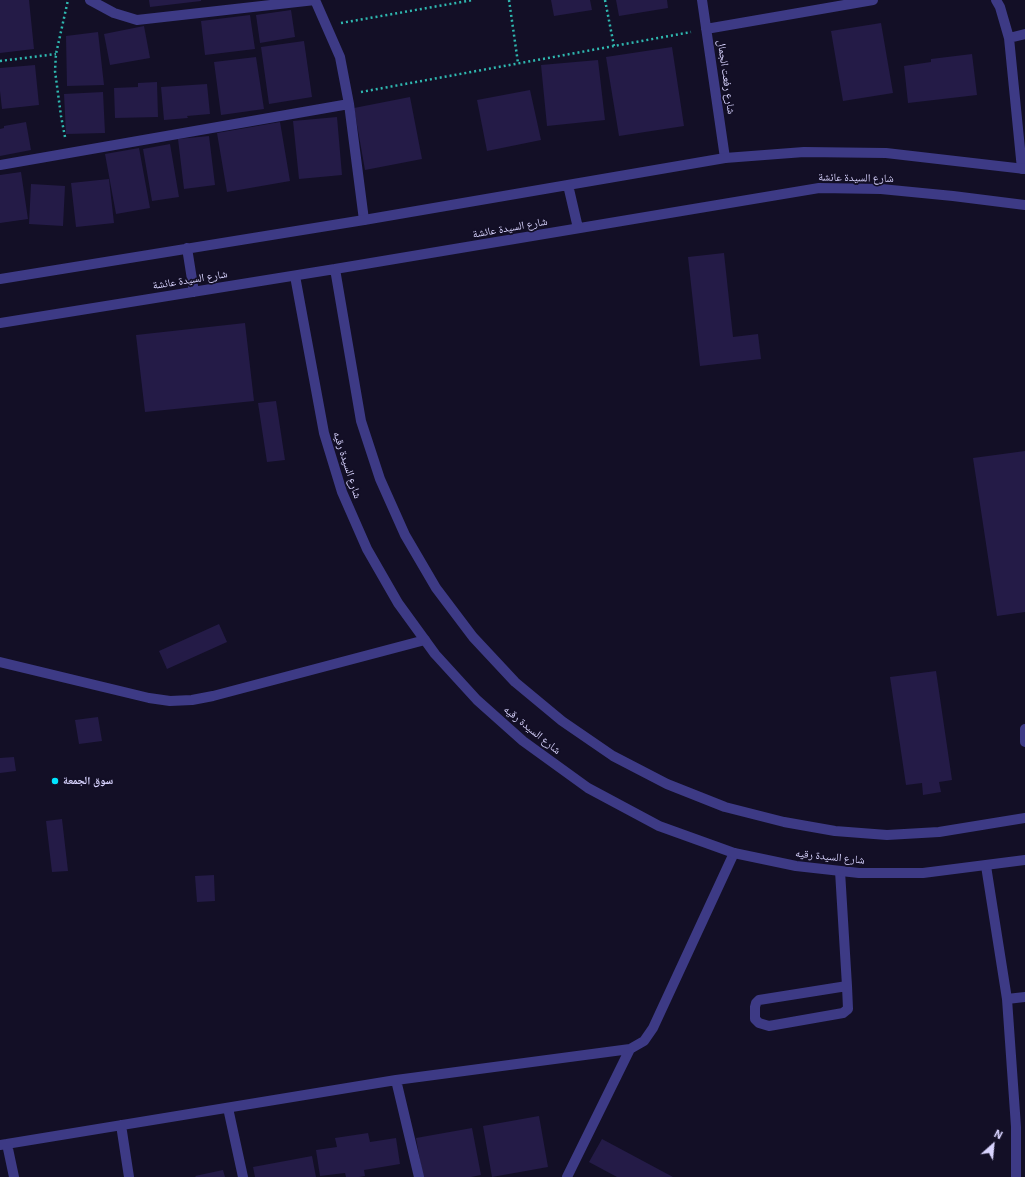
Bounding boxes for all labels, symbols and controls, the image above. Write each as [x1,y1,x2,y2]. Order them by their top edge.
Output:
street label: شارع رفعت الجمال [714,39,738,115]
street label: شارع السيدة عائشة [818,171,894,185]
street label: شارع السيدة عائشة [472,215,548,241]
street label: شارع السيدة عائشة [152,268,228,292]
street label: شارع السيدة رقيه [330,430,364,500]
street label: شارع السيدة رقيه [501,703,563,757]
place label: سوق الجمعة [63,774,113,788]
marker: سوق الجمعة [50,776,60,786]
street label: شارع السيدة رقيه [795,847,865,867]
north arrow [973,1125,1013,1165]
text: N [992,1126,1005,1142]

